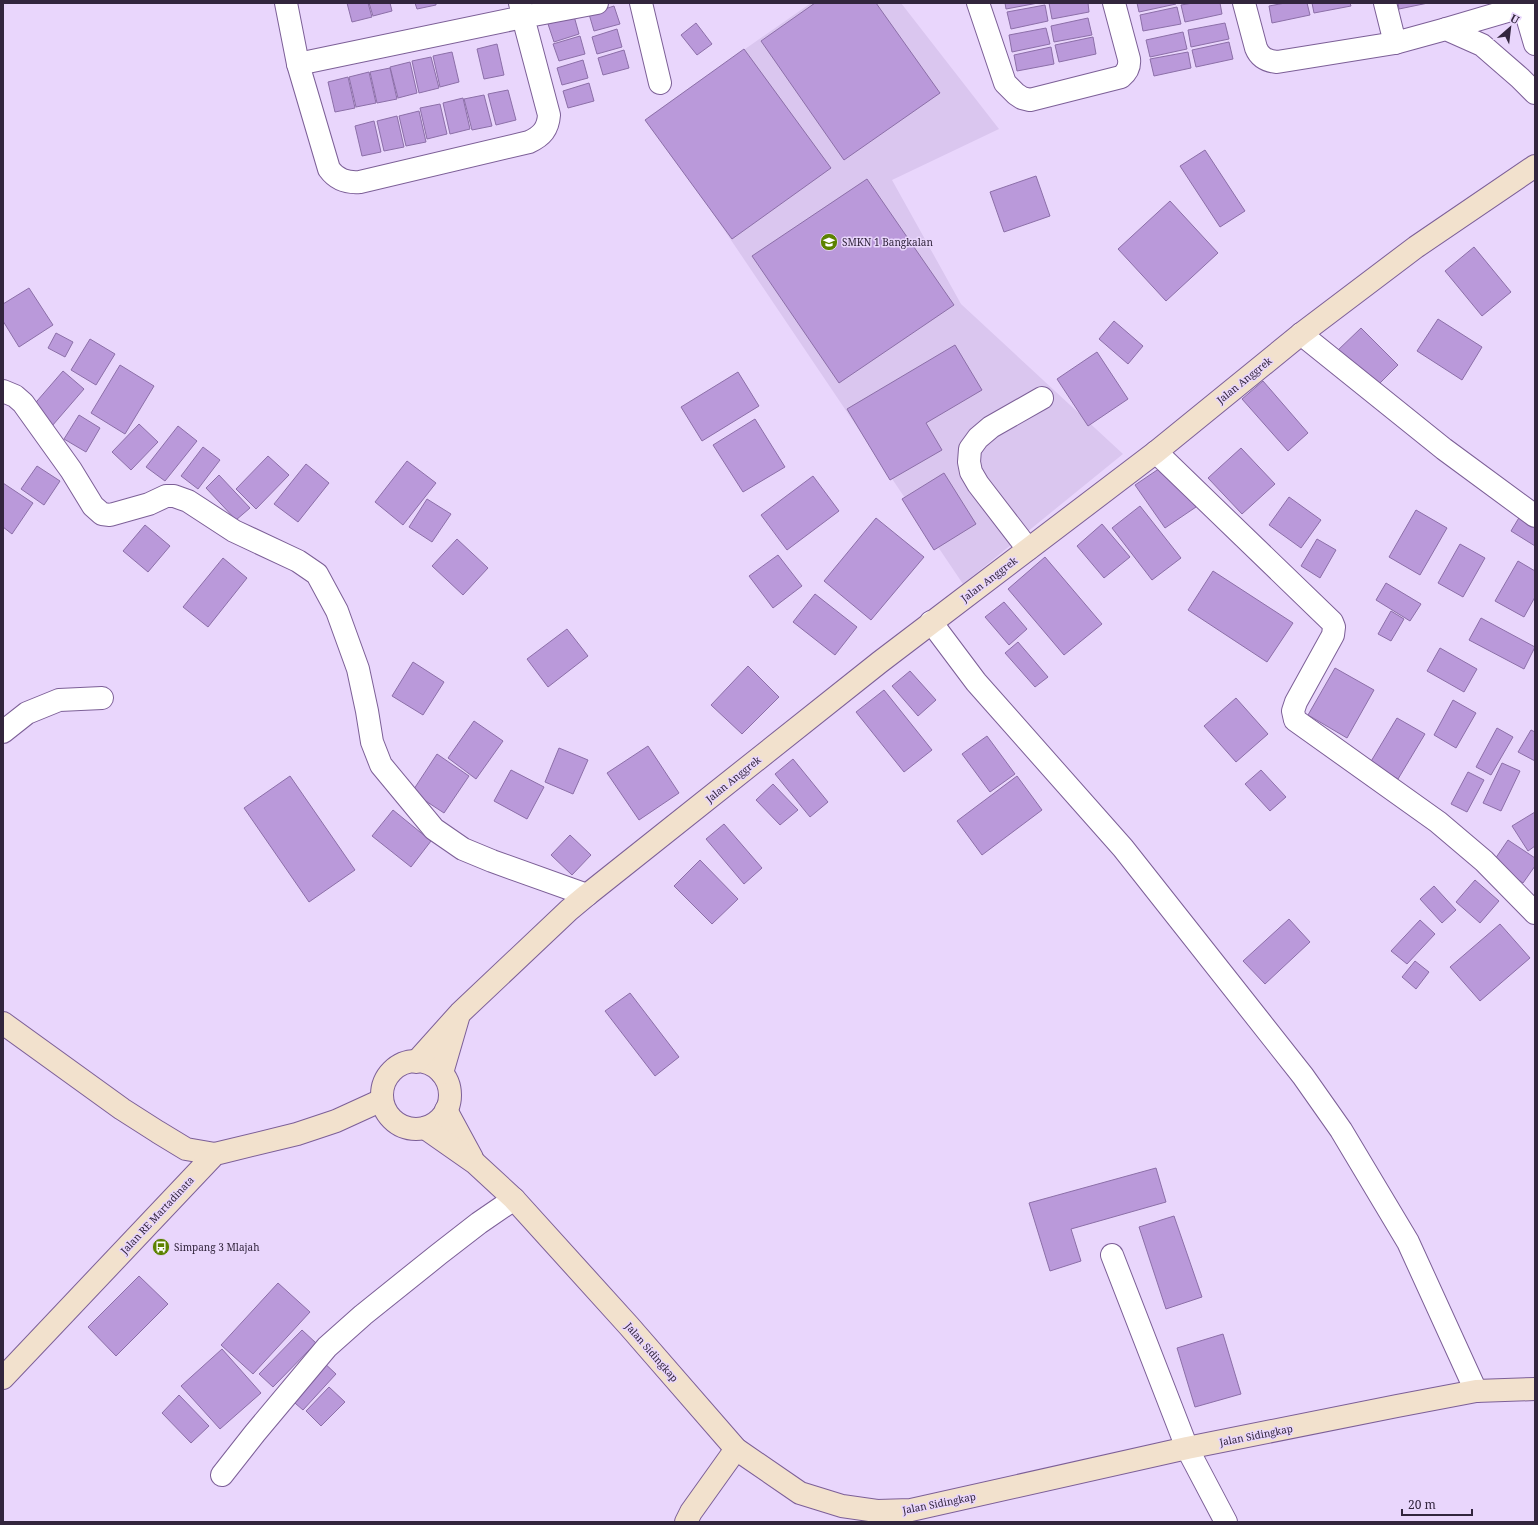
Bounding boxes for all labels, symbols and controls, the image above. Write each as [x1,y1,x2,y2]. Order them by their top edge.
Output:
north arrow [1490,8,1530,48]
text: U [1508,10,1523,28]
school or university icon: SMKN 1 Bangkalan [819,232,839,252]
place label: SMKN 1 Bangkalan [842,235,933,249]
street label: Jalan Anggrek [1213,353,1275,407]
street label: Jalan Anggrek [957,553,1020,605]
street label: Jalan Anggrek [702,752,764,806]
street label: Jalan RE Martadinata [116,1173,197,1258]
bus stop icon: Simpang 3 Mlajah [151,1237,171,1257]
place label: Simpang 3 Mlajah [174,1240,260,1254]
street label: Jalan Sidingkap [622,1319,682,1385]
street label: Jalan Sidingkap [1217,1421,1294,1449]
street label: Jalan Sidingkap [900,1489,977,1517]
scale bar [1402,1491,1472,1517]
text: 20 m [1408,1496,1436,1513]

